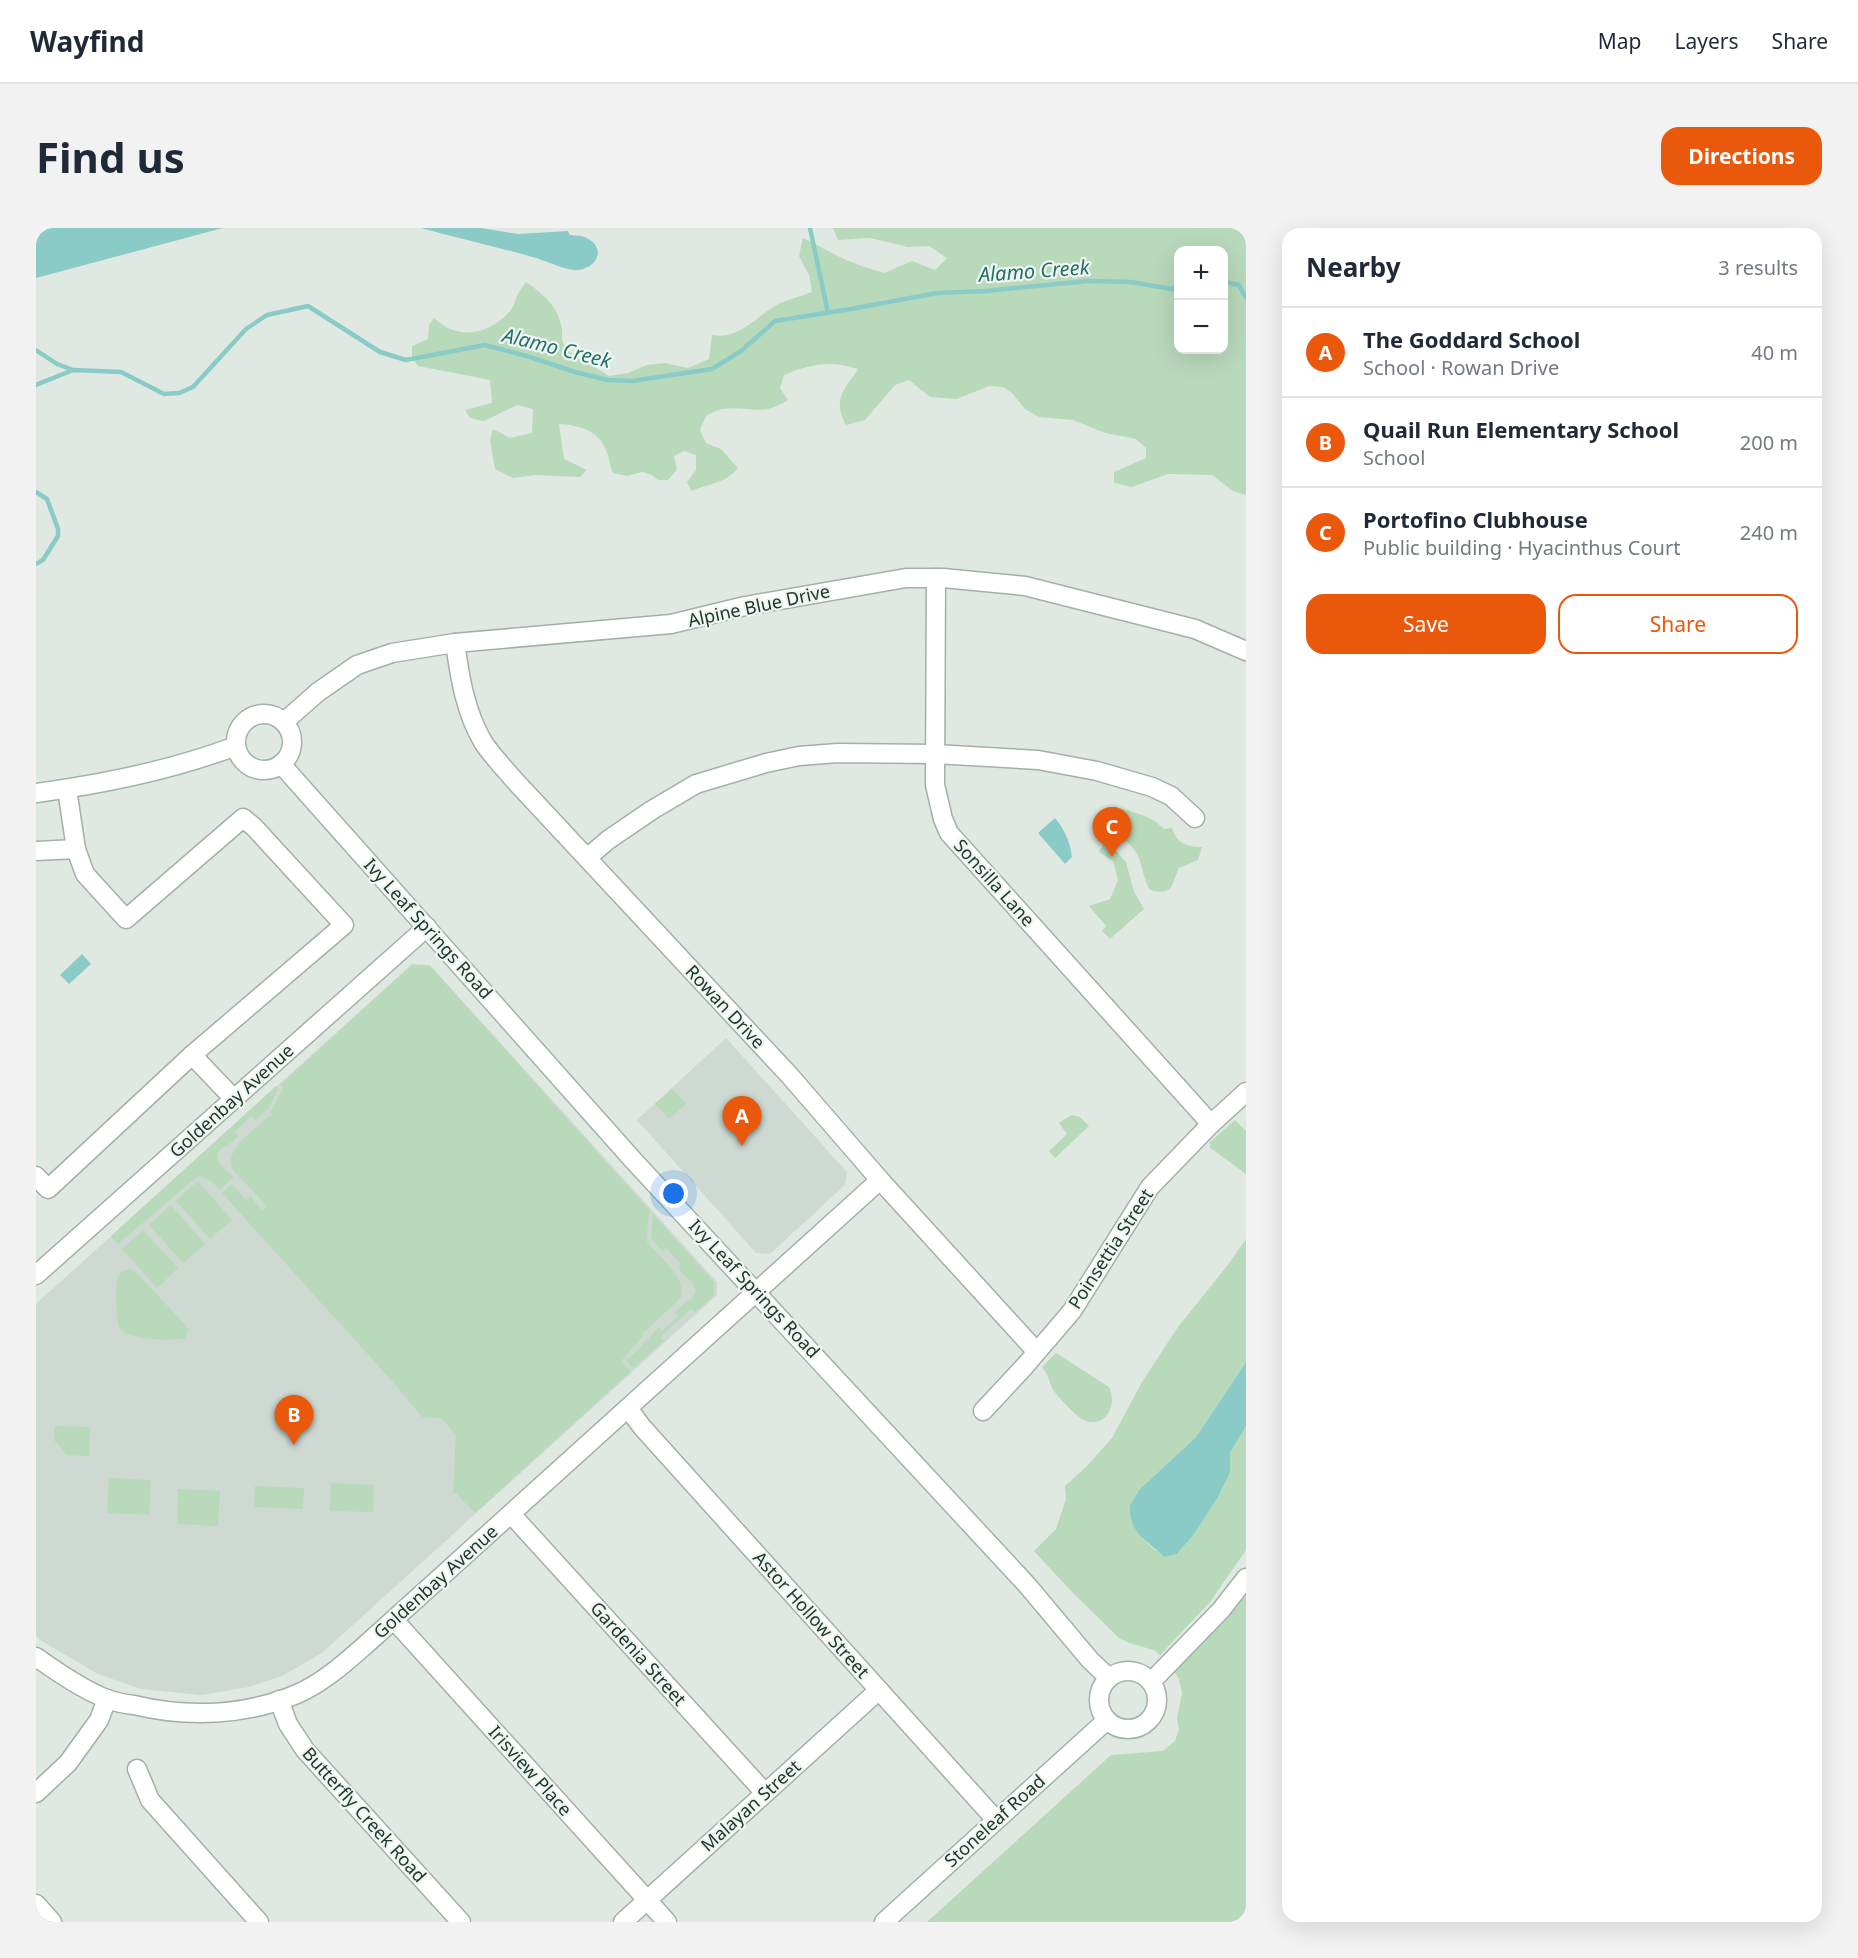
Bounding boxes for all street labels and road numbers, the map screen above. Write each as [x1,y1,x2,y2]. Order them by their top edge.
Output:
street label: Alpine Blue Drive [686,578,832,632]
street label: Sonsilla Lane [949,833,1040,931]
street label: Ivy Leaf Springs Road [359,853,498,1004]
street label: Rowan Drive [681,959,771,1053]
street label: Goldenbay Avenue [164,1038,299,1162]
street label: Poinsettia Street [1062,1183,1158,1313]
street label: Ivy Leaf Springs Road [684,1214,825,1363]
street label: Goldenbay Avenue [368,1519,503,1643]
street label: Astor Hollow Street [748,1546,875,1683]
street label: Gardenia Street [586,1596,692,1711]
street label: Irisview Place [484,1720,578,1821]
street label: Butterfly Creek Road [297,1741,432,1887]
street label: Malayan Street [695,1754,806,1857]
street label: Stoneleaf Road [939,1769,1050,1872]

